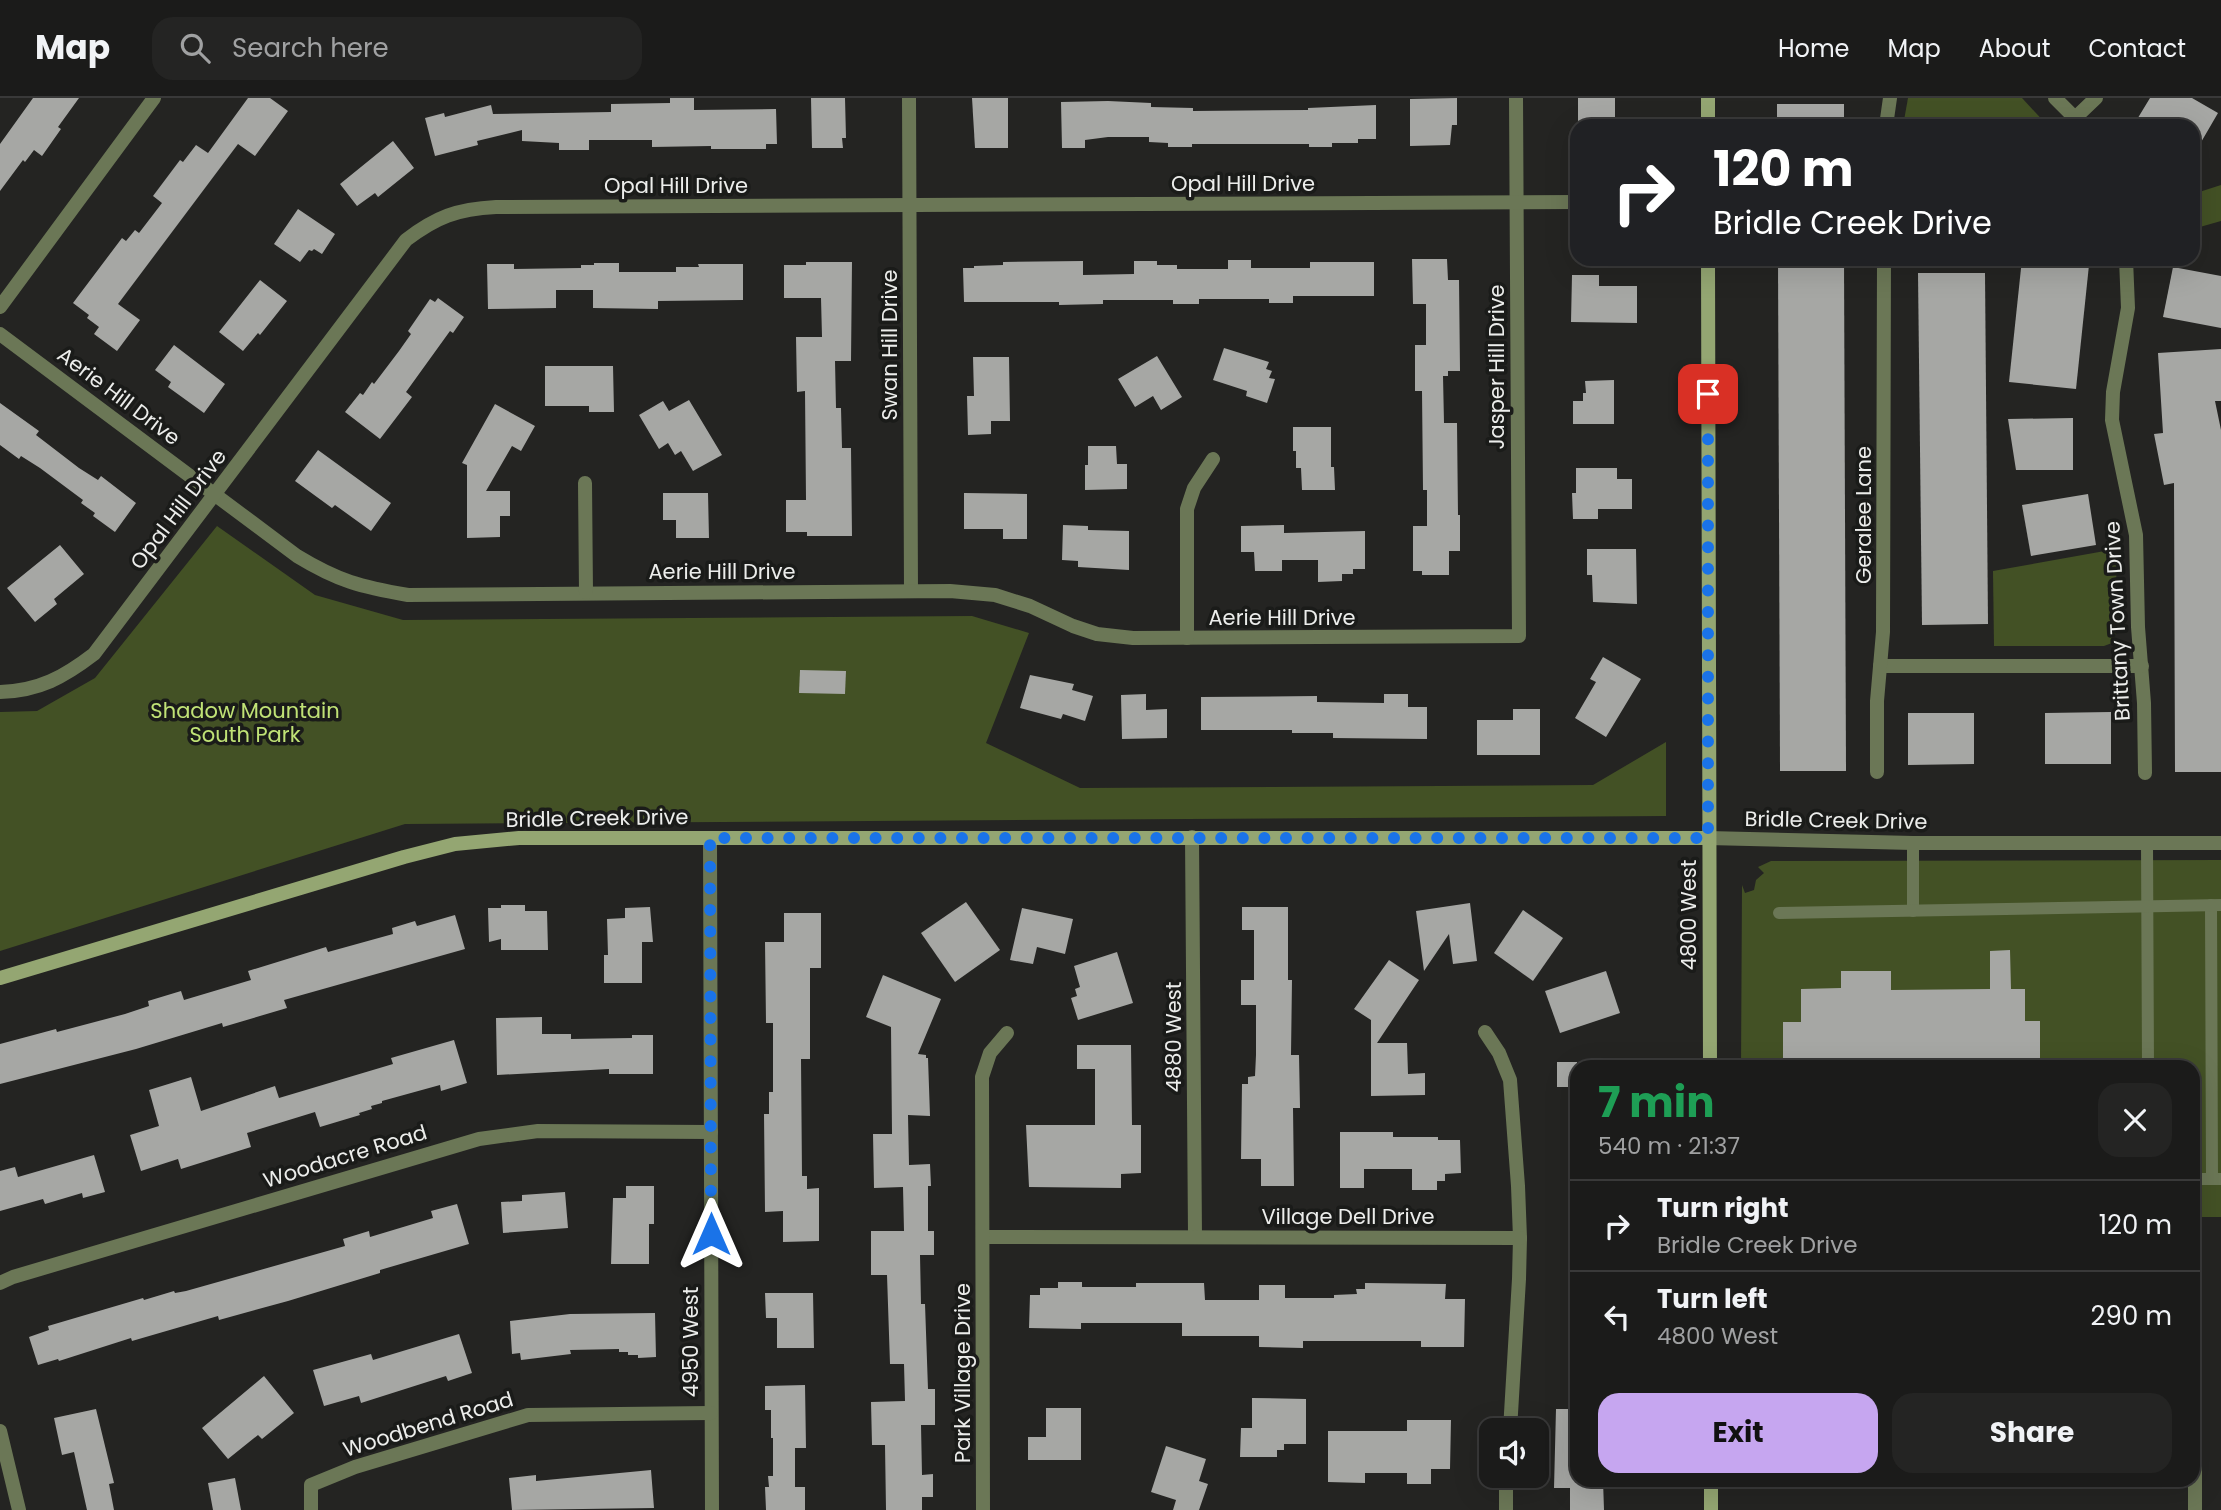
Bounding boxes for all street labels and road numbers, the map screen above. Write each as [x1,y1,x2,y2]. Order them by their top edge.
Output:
street label: Opal Hill Drive [1171,169,1315,198]
street label: Opal Hill Drive [604,171,748,200]
street label: Swan Hill Drive [875,269,904,421]
street label: Jasper Hill Drive [1482,284,1511,450]
street label: Aerie Hill Drive [52,340,186,452]
street label: Opal Hill Drive [123,443,233,575]
street label: Geralee Lane [1849,446,1878,584]
street label: Brittany Town Drive [2097,520,2137,722]
street label: Aerie Hill Drive [648,557,796,586]
street label: Aerie Hill Drive [1208,603,1356,632]
street label: Bridle Creek Drive [505,802,689,834]
street label: Bridle Creek Drive [1744,804,1928,836]
street label: 4800 West [1674,860,1703,970]
street label: 4880 West [1159,982,1188,1092]
street label: Woodacre Road [260,1117,430,1195]
street label: Village Dell Drive [1261,1202,1435,1231]
street label: Park Village Drive [948,1283,977,1463]
street label: 4950 West [676,1287,705,1397]
street label: Woodbend Road [339,1384,517,1464]

